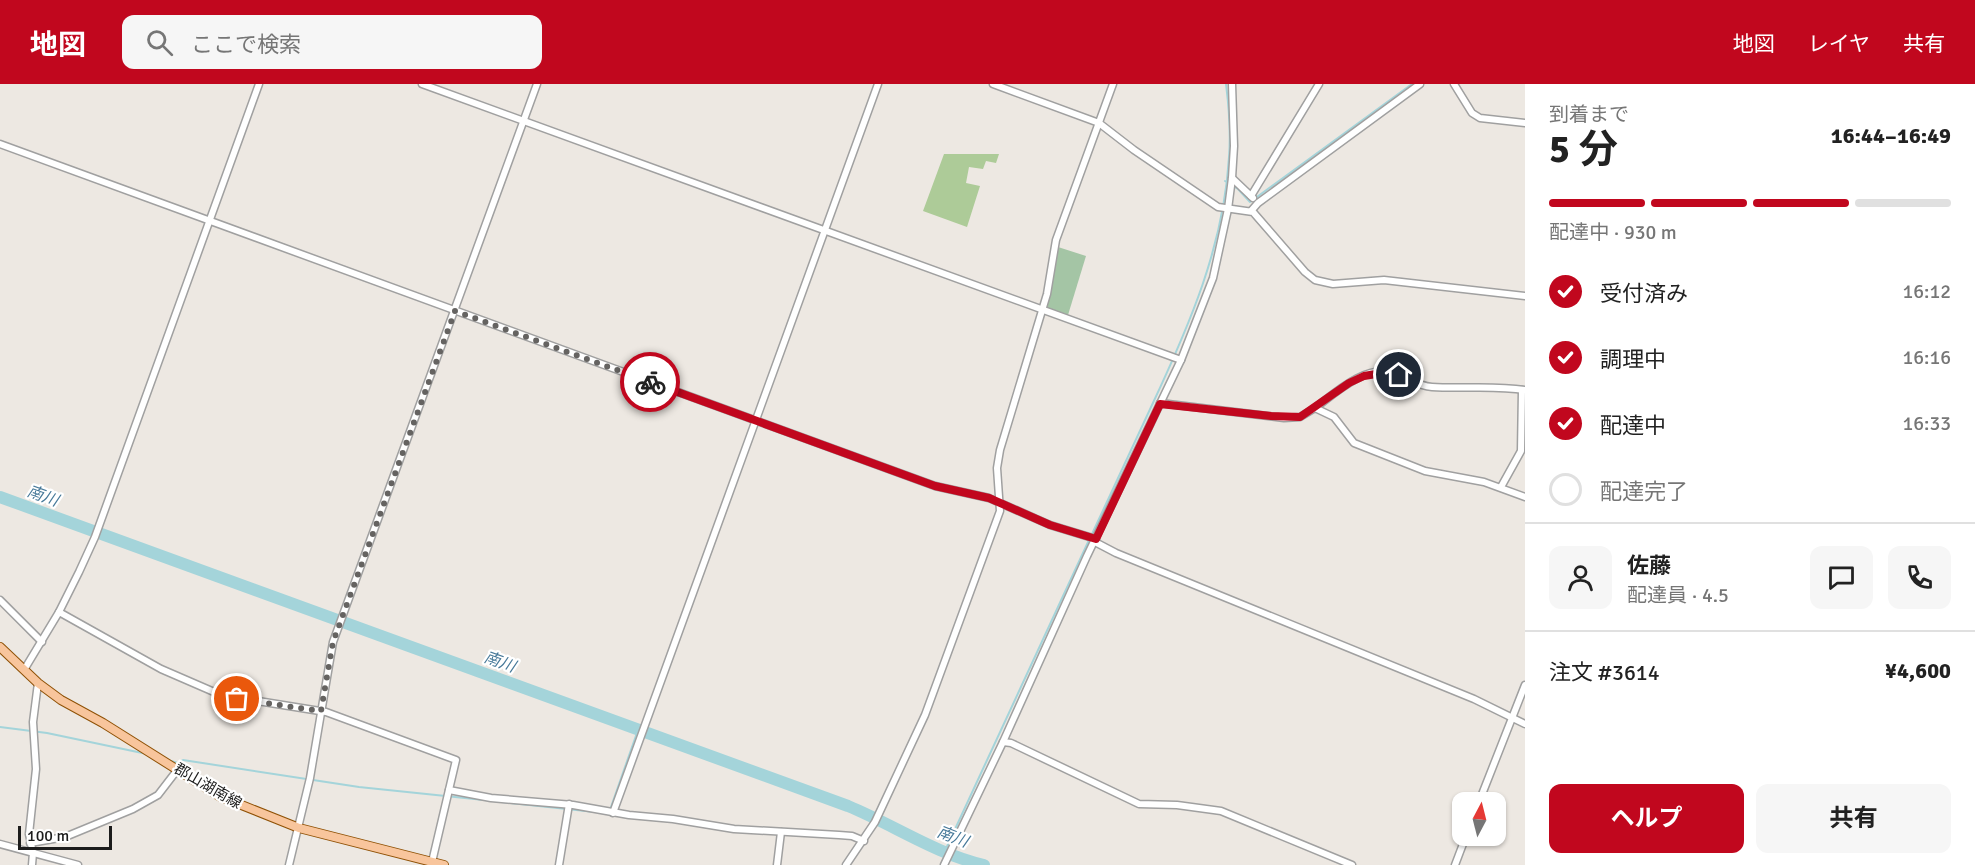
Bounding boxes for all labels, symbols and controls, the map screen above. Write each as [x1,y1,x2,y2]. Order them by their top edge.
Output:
search box [122,15,542,69]
icon: search [143,26,176,59]
text: 地図 [30,28,86,62]
text: ここで検索 [191,31,301,58]
text: 地図 [1733,31,1775,57]
text: レイヤ [1808,31,1870,57]
text: 共有 [1903,31,1945,57]
text: 到着まで [1549,102,1629,127]
text: 16:44–16:49 [1831,122,1951,149]
text: 5 分 [1549,125,1618,173]
text: 配達中 · 930 m [1549,220,1677,245]
icon: check [1549,275,1582,308]
text: 16:12 [1902,279,1951,304]
text: 受付済み [1600,280,1688,307]
icon: check [1549,341,1582,374]
text: 16:16 [1902,345,1951,370]
text: 調理中 [1600,346,1666,373]
pin [1373,349,1424,400]
courier [620,352,680,412]
icon: home [1382,358,1415,391]
icon: bike [634,366,667,399]
icon: check [1549,407,1582,440]
text: 16:33 [1902,411,1951,436]
text: 配達中 [1600,412,1666,439]
text: 配達完了 [1600,478,1688,505]
water label: 南川 [24,481,63,511]
button: person [1549,546,1612,609]
button: chat [1810,546,1873,609]
button: phone [1888,546,1951,609]
text: 佐藤 [1627,552,1671,579]
text: 配達員 · 4.5 [1627,583,1729,608]
water label: 南川 [481,647,520,677]
text: ¥4,600 [1885,657,1951,684]
text: 注文 #3614 [1549,659,1660,686]
pin [211,673,262,724]
icon: bag [220,682,253,715]
street label: 郡山湖南線 [171,759,245,813]
button: ヘルプ [1549,784,1744,853]
button: 共有 [1756,784,1951,853]
north arrow [1452,792,1506,846]
map controls [1452,792,1506,846]
water label: 南川 [934,822,973,853]
scale bar [18,823,112,850]
text: 100 m [27,826,69,846]

